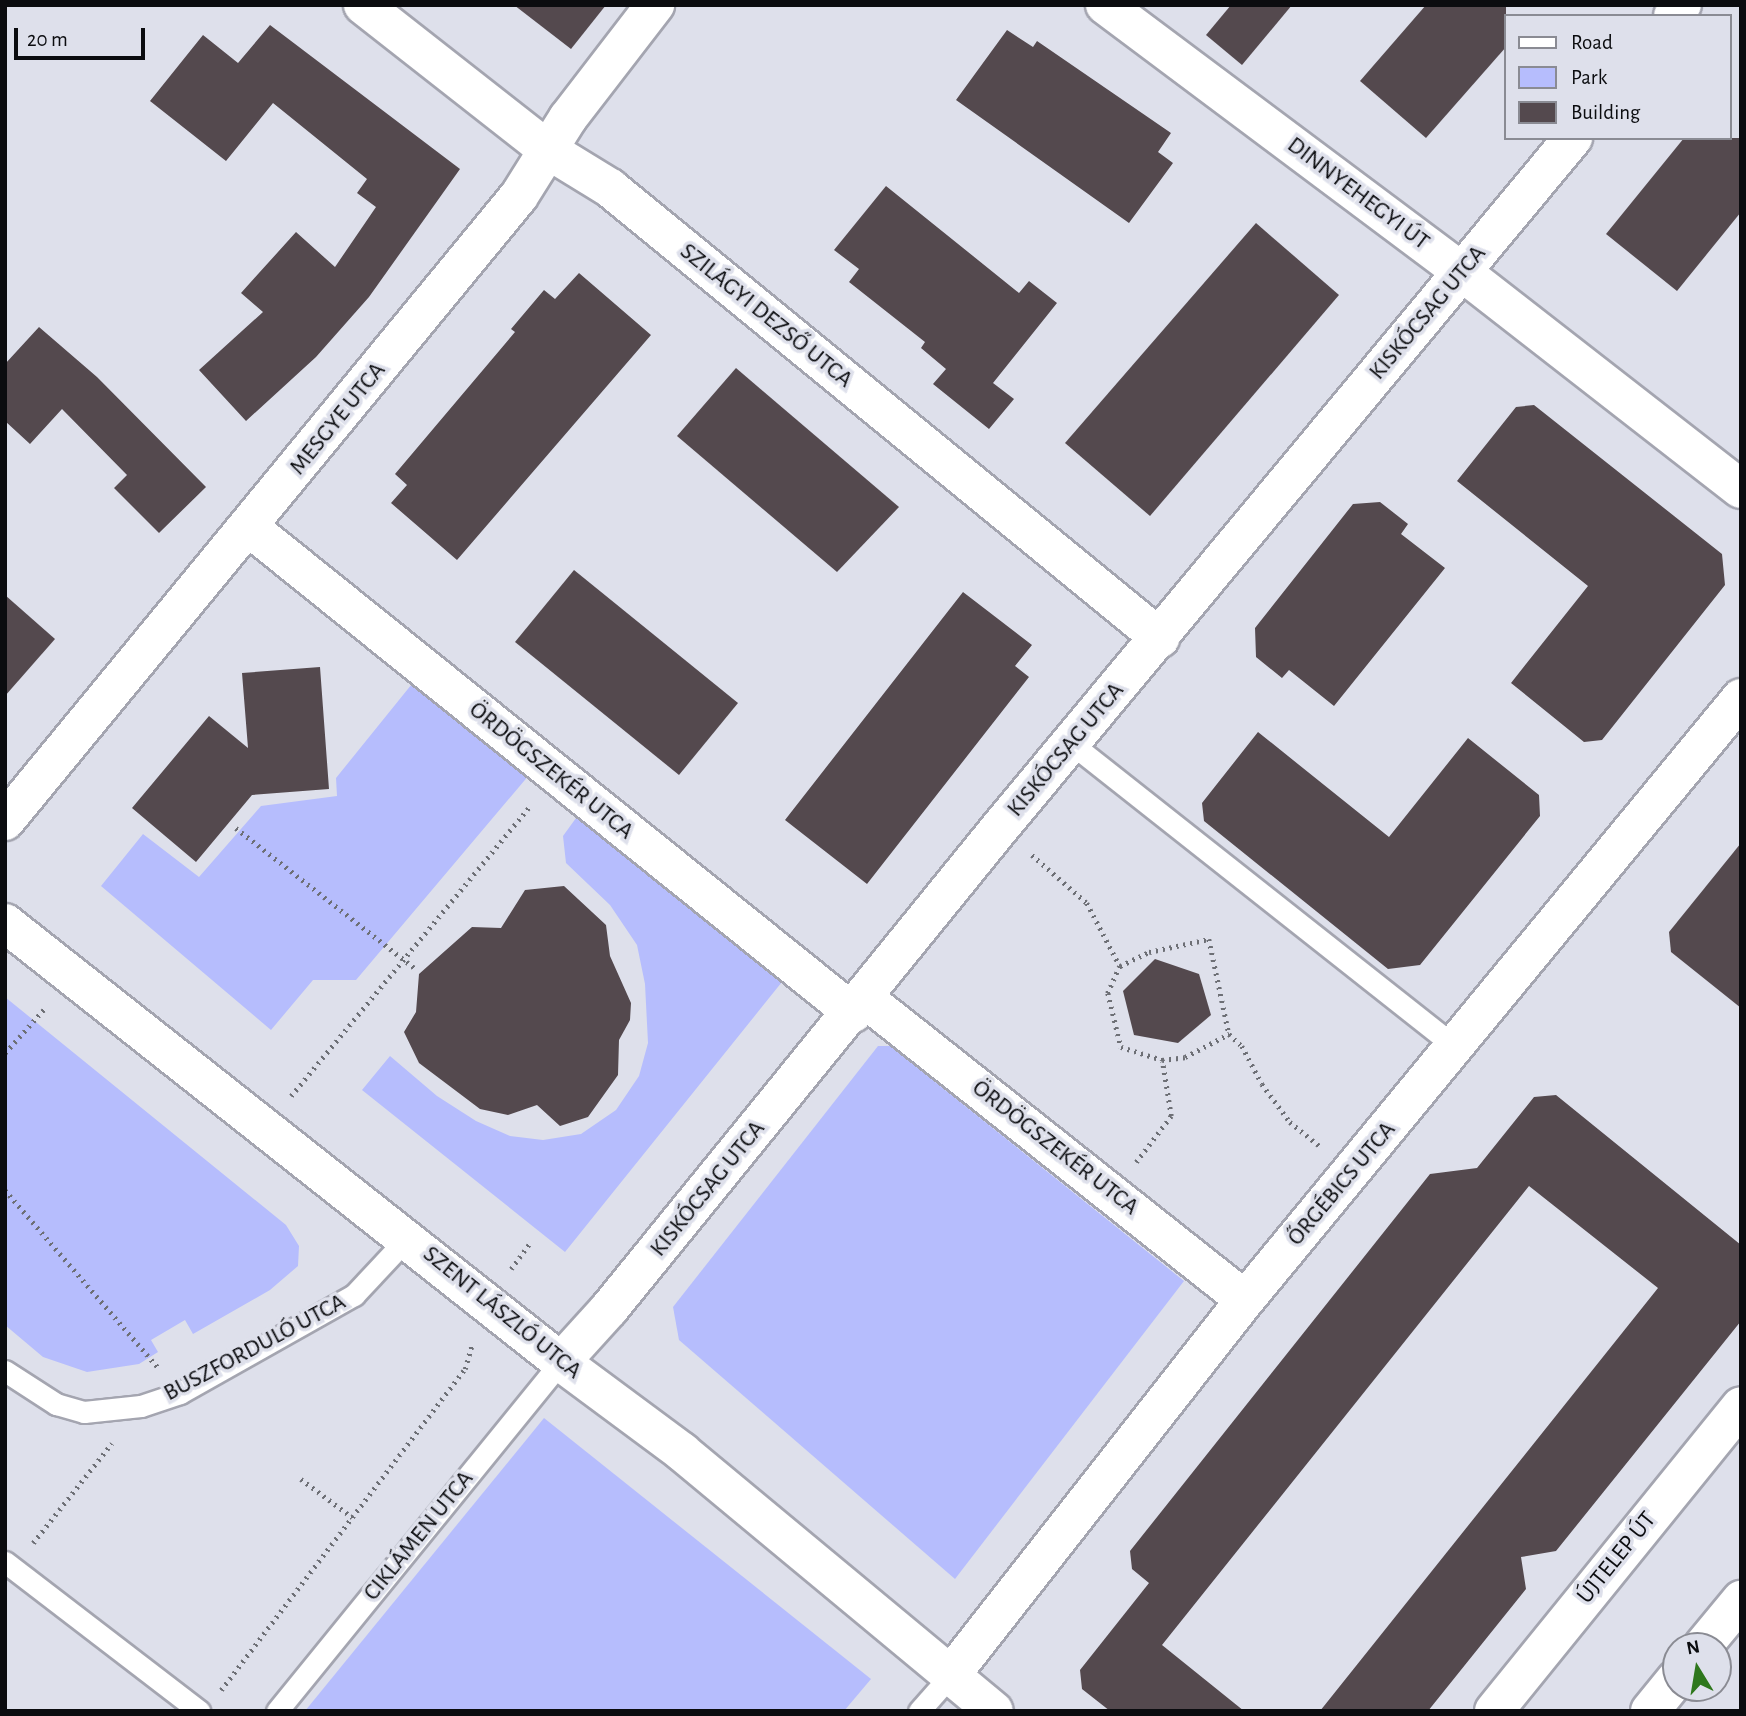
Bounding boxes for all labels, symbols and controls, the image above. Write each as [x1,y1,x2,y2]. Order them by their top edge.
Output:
scale bar [18,14,149,58]
legend [1504,14,1732,140]
text: 20 m [27,29,68,50]
text: Road [1571,32,1613,53]
text: Park [1571,67,1607,88]
text: Building [1571,102,1640,123]
street label: DINNYEHEGYI ÚT [1281,131,1435,257]
street label: SZILÁGYI DEZSŐ UTCA [674,238,858,394]
street label: KISKÓCSAG UTCA [1363,240,1493,386]
street label: MESGYE UTCA [284,357,392,481]
street label: KISKÓCSAG UTCA [1001,677,1131,823]
street label: ÖRDÖGSZEKÉR UTCA [463,696,639,846]
street label: ÖRDÖGSZEKÉR UTCA [966,1074,1144,1222]
street label: KISKÓCSAG UTCA [644,1115,772,1263]
street label: ŐRGÉBICS UTCA [1282,1116,1402,1252]
street label: SZENT LÁSZLÓ UTCA [417,1240,587,1386]
street label: BUSZFORDULÓ UTCA [159,1288,351,1408]
street label: CIKLÁMEN UTCA [358,1465,480,1607]
street label: ÚJTELEP ÚT [1571,1506,1663,1610]
north arrow [1662,1632,1732,1702]
text: N [1685,1637,1702,1658]

